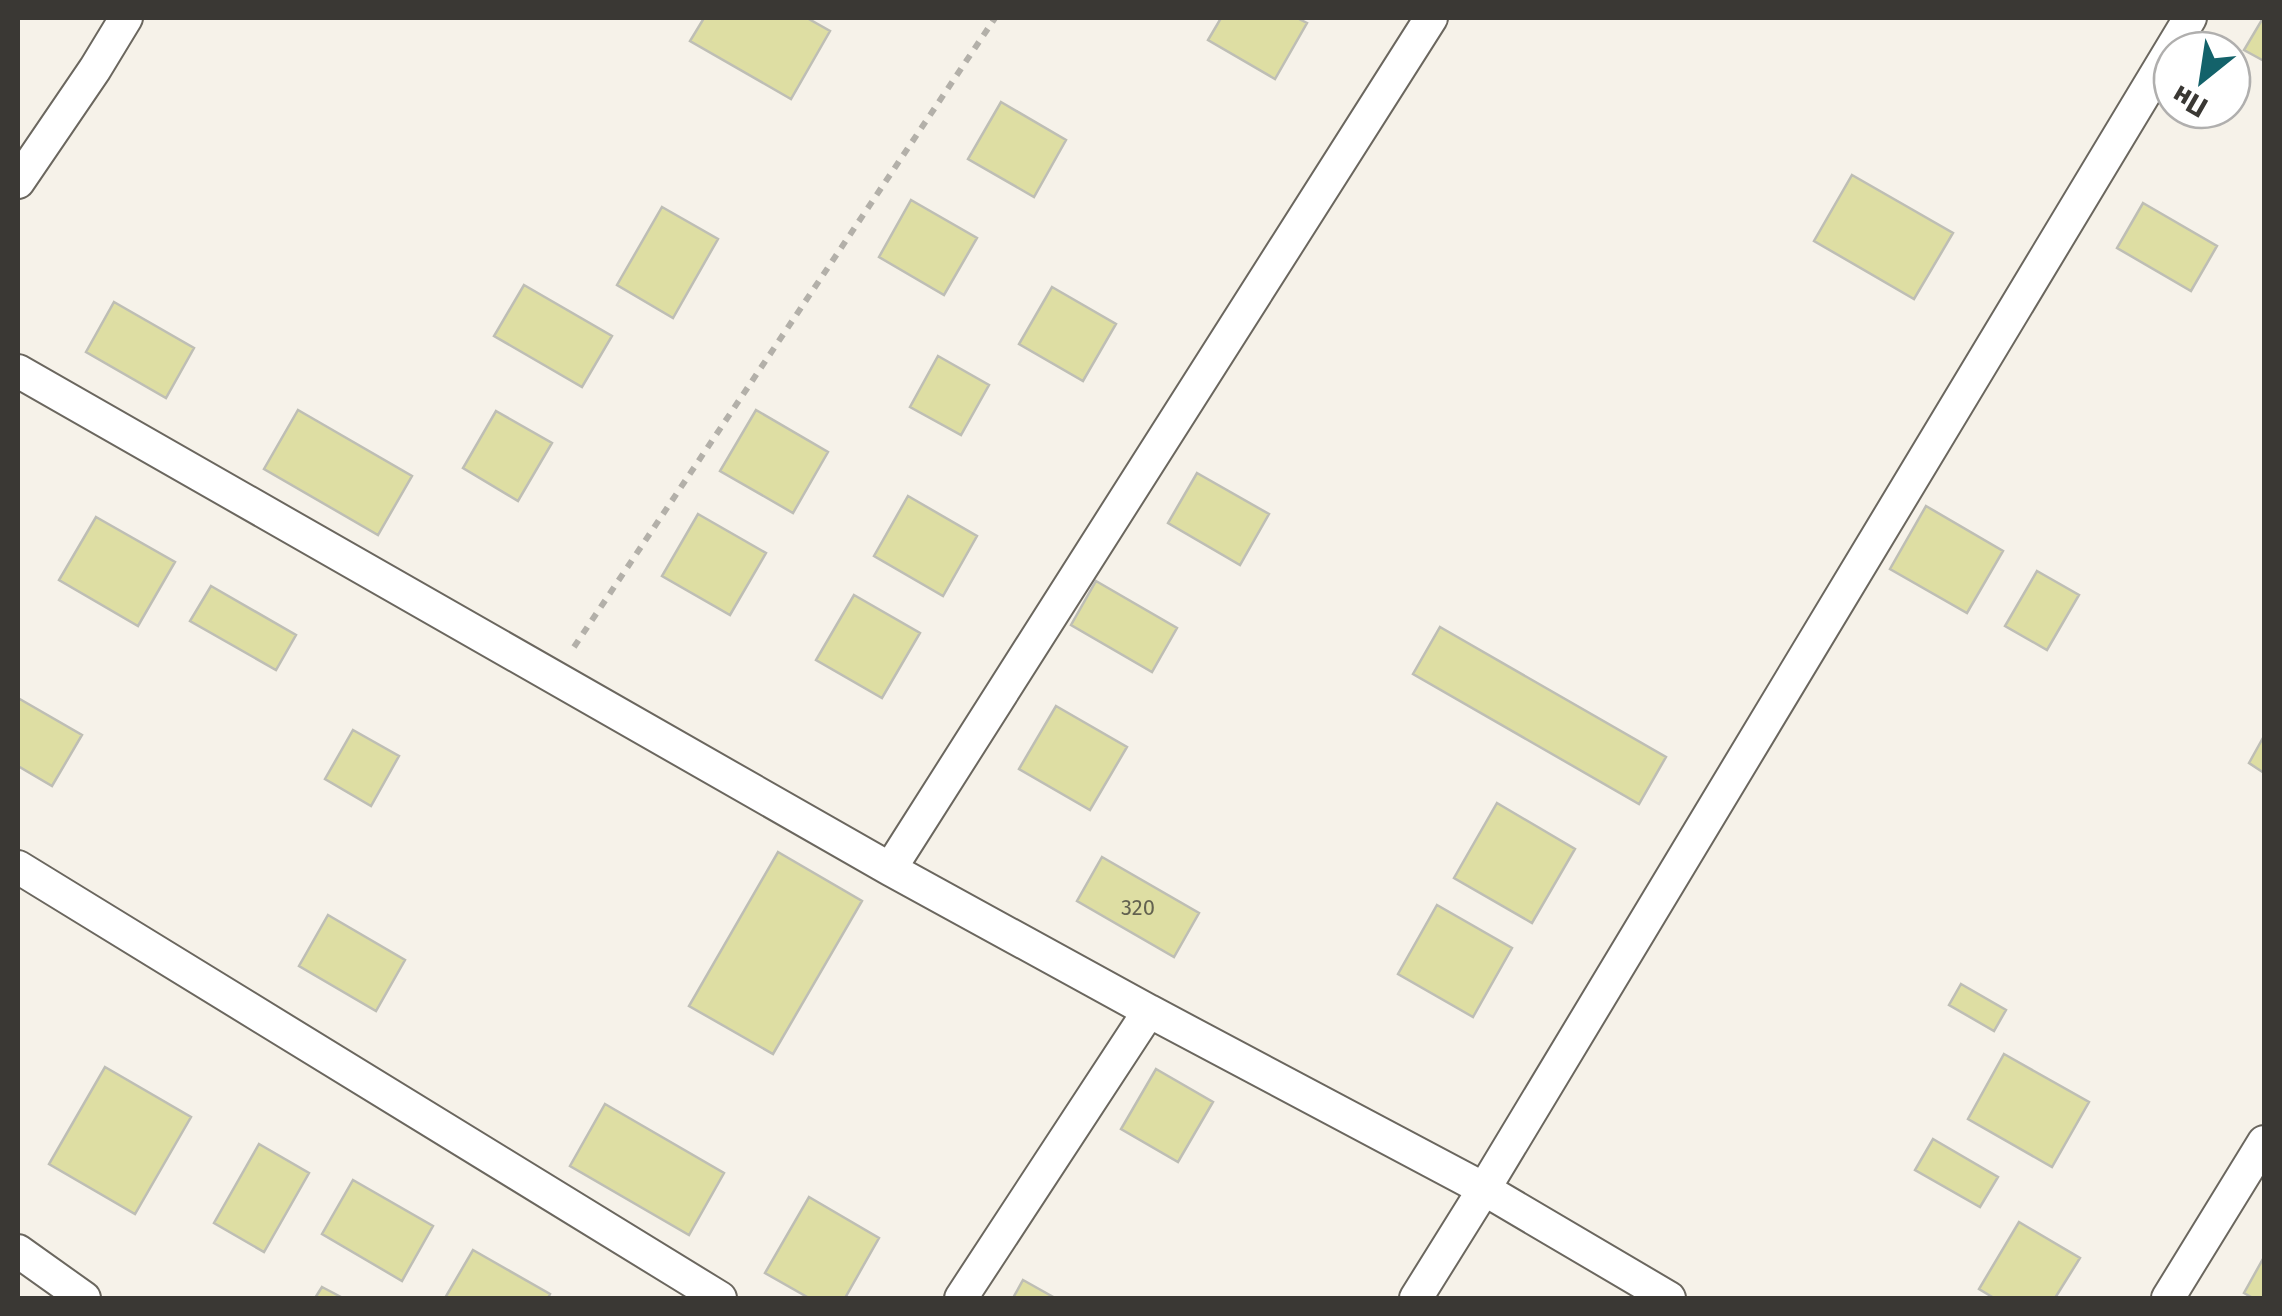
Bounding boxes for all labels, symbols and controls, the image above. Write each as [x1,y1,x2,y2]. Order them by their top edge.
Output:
north arrow [2152,30,2252,130]
text: Пн [2166,78,2213,124]
house number: 320 [1121,894,1155,921]

